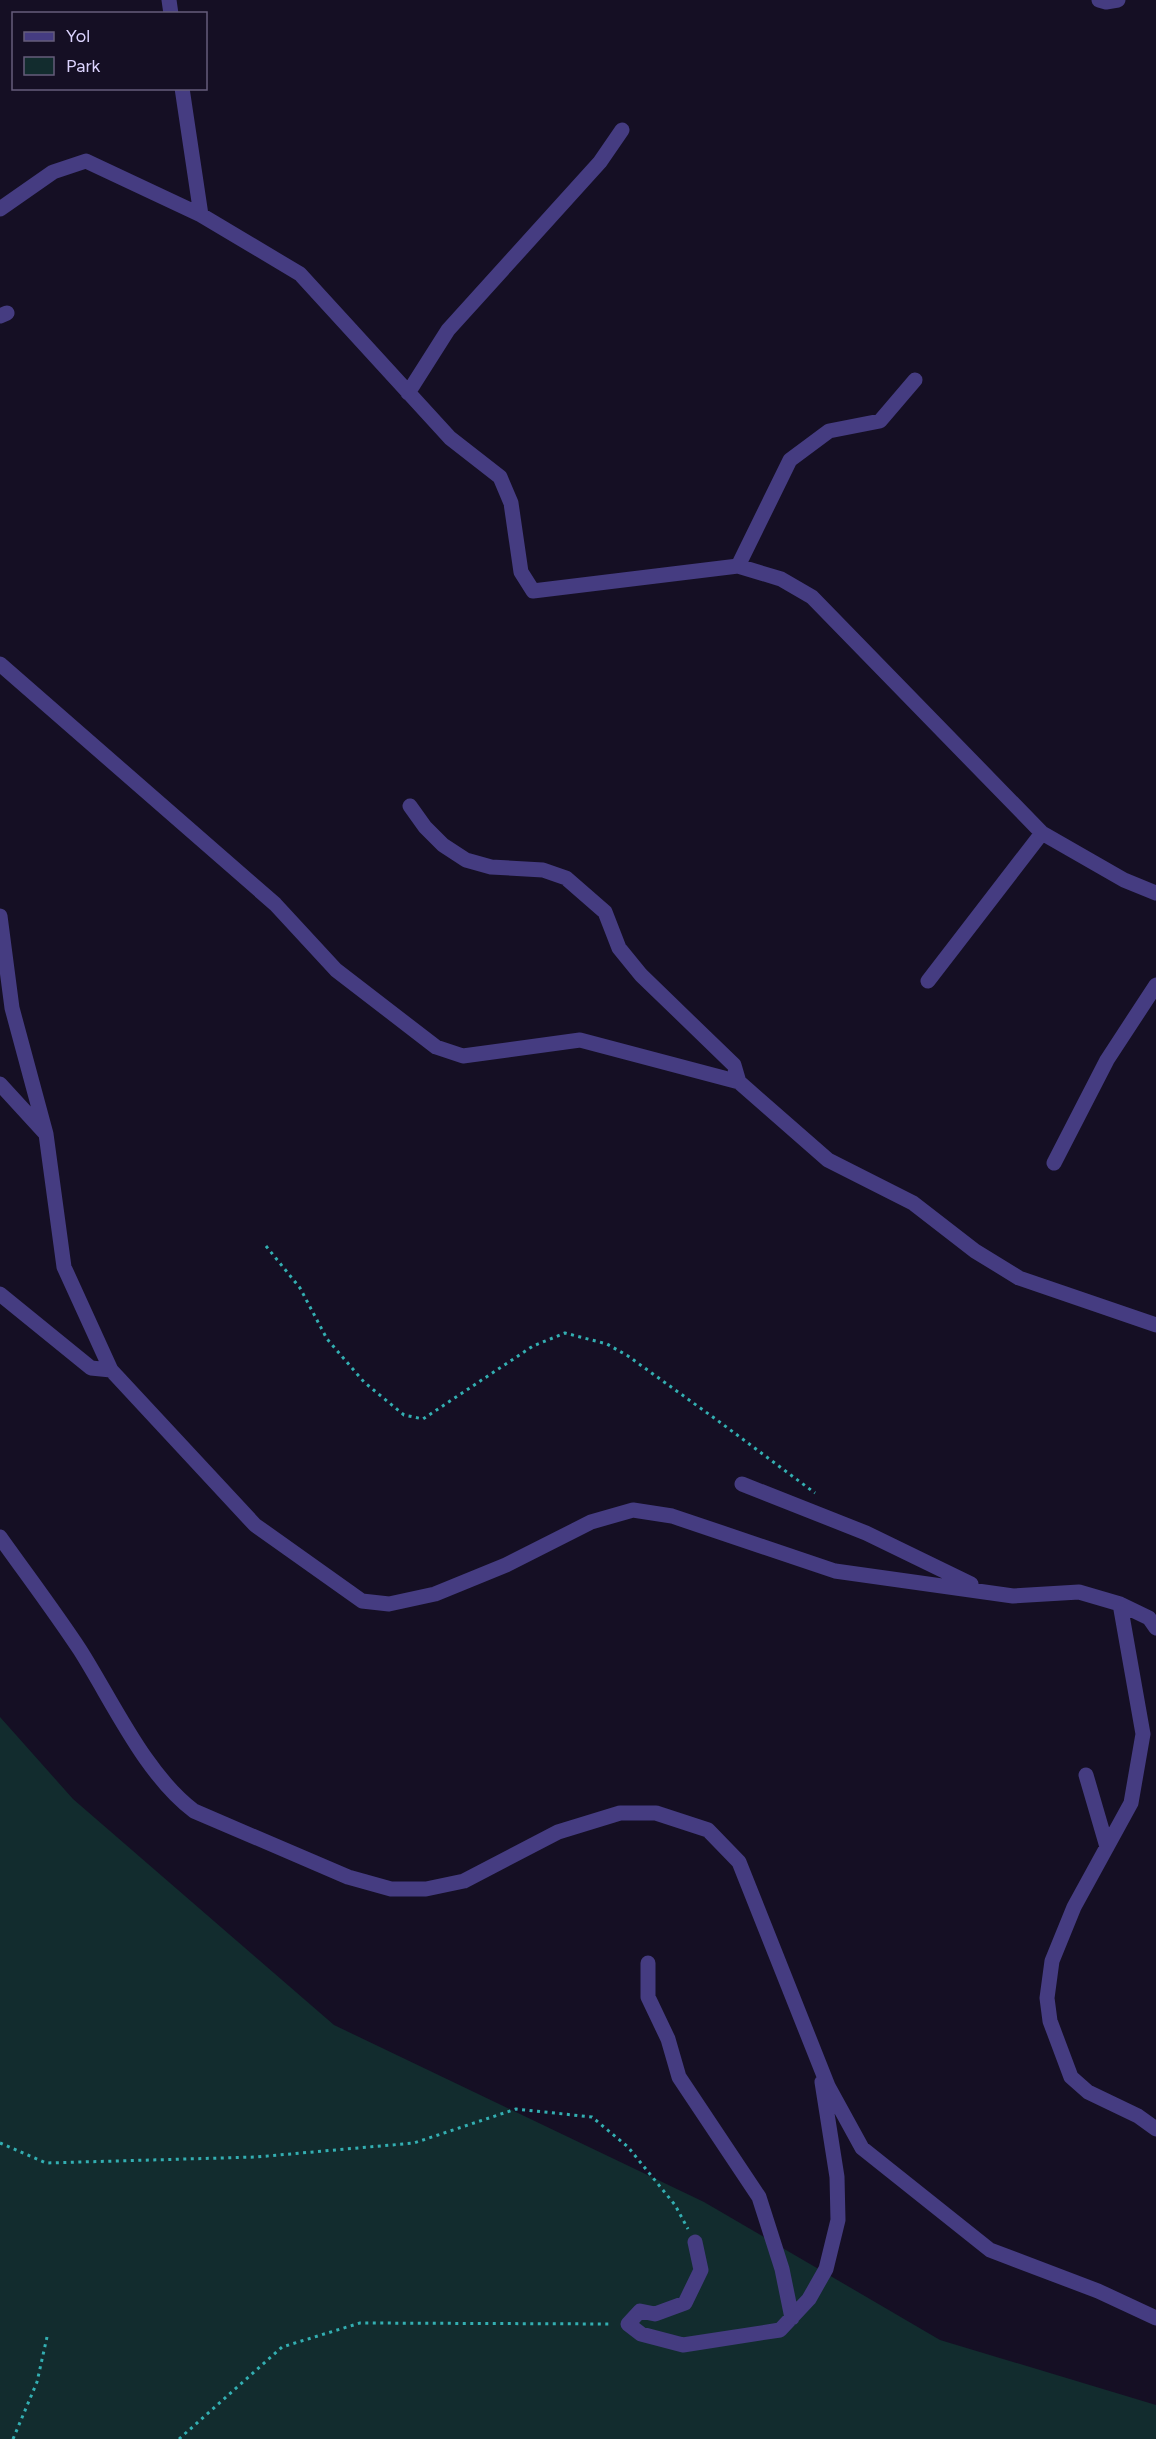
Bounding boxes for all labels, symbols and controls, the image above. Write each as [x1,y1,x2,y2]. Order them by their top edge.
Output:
legend [12,12,207,90]
text: Yol [66,25,90,47]
text: Park [66,55,101,77]

